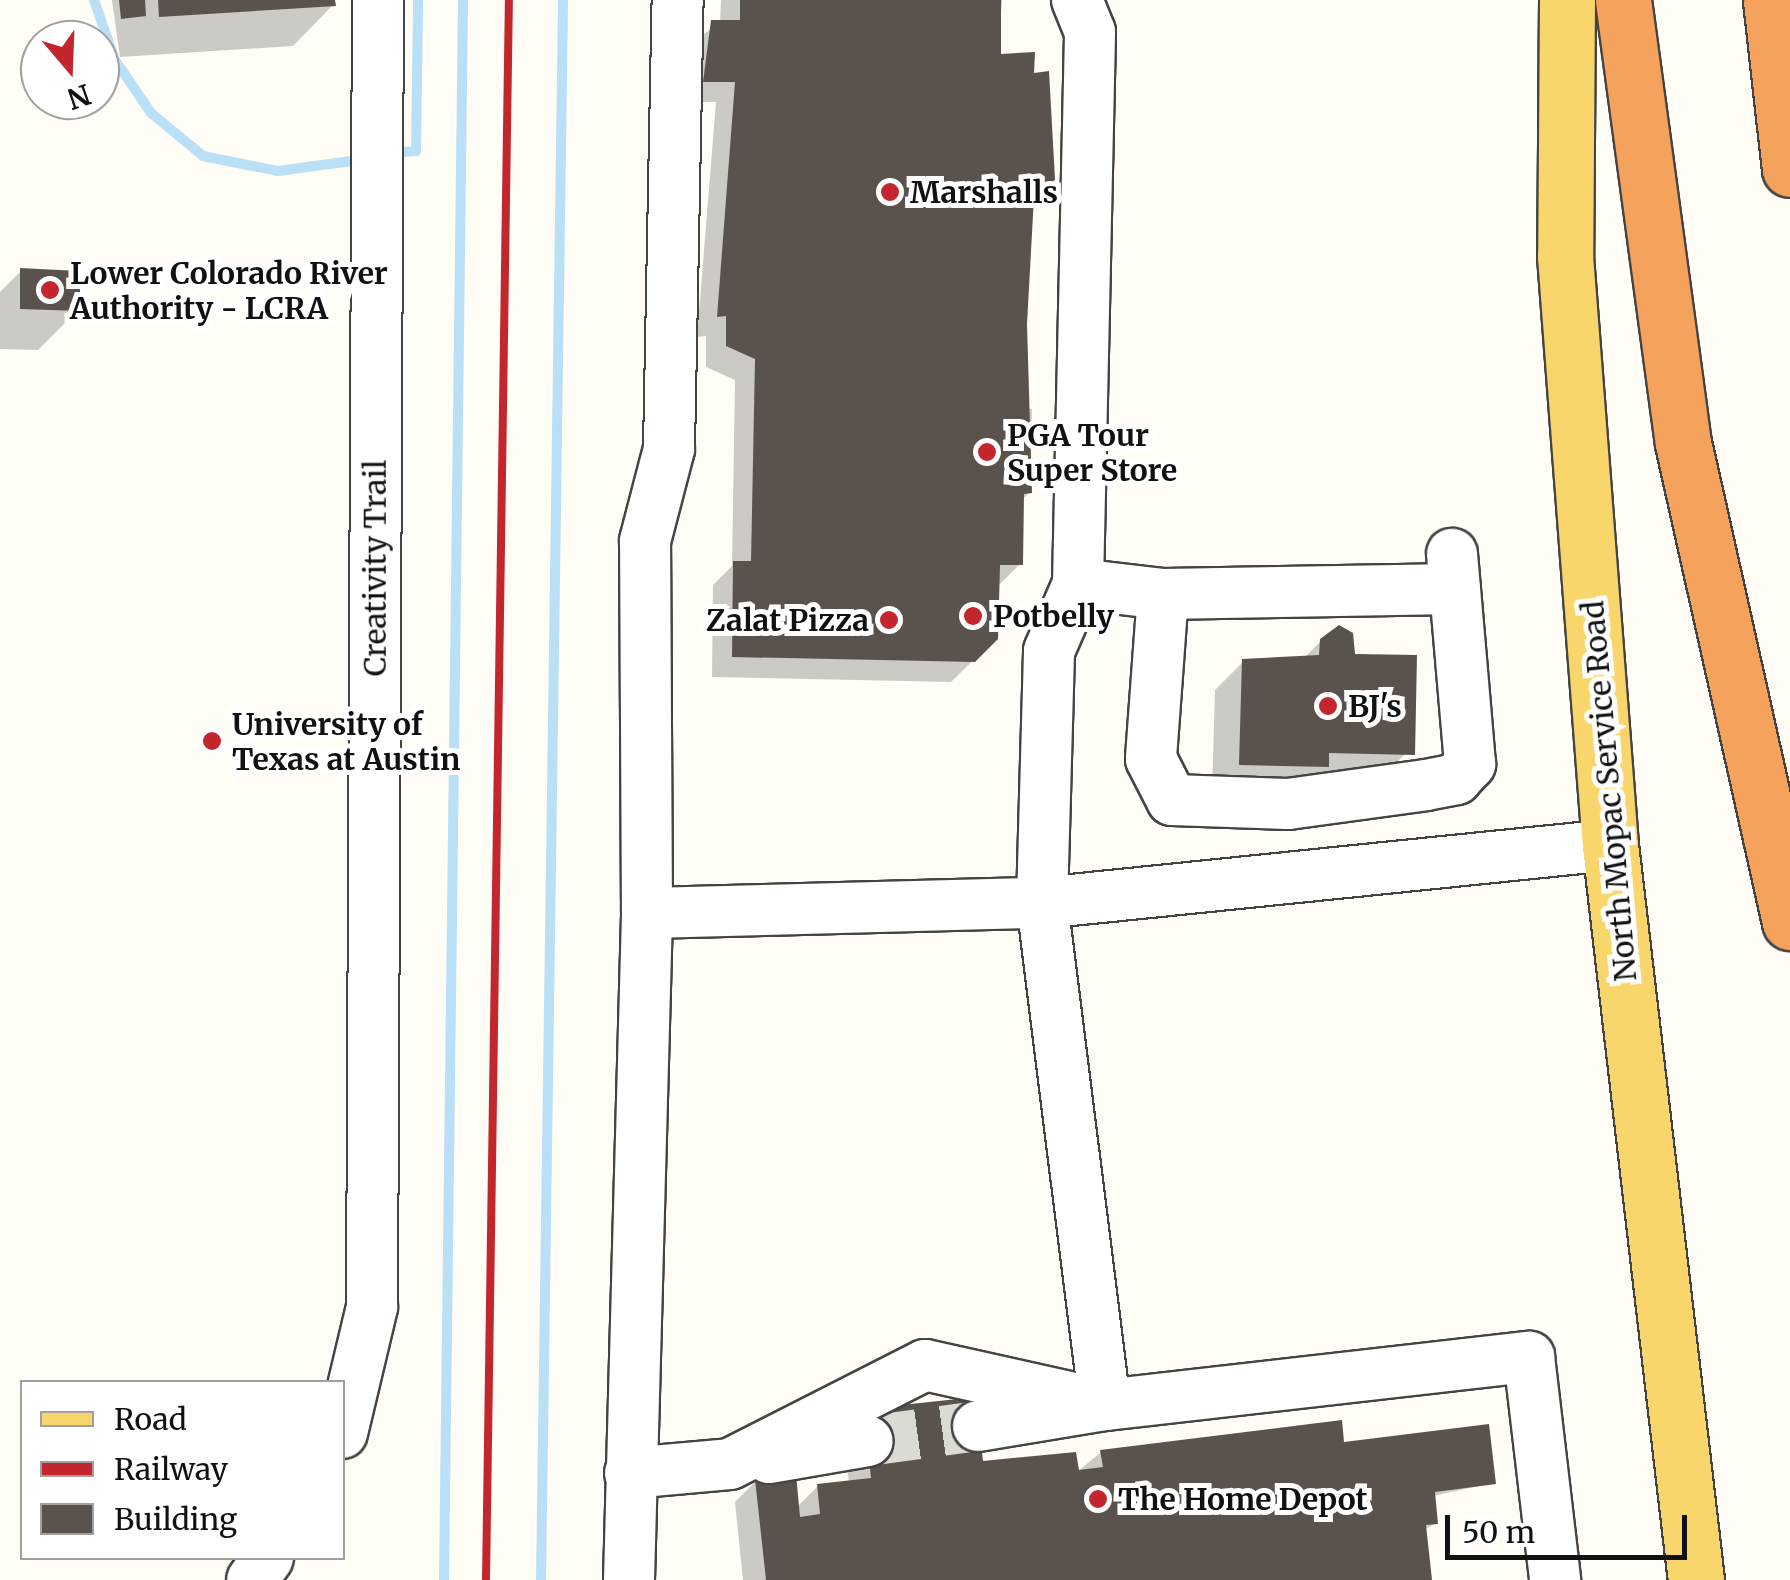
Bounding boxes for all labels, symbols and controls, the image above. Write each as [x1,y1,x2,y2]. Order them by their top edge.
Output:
north arrow [20,20,120,120]
text: N [63,76,95,117]
place label: Marshalls [910,174,1058,210]
marker: Marshalls [879,181,901,203]
place label: Lower Colorado River Authority - LCRA [70,255,388,326]
marker: Lower Colorado River Authority - LCRA [39,279,61,301]
place label: PGA Tour Super Store [1007,417,1177,488]
marker: PGA Tour Super Store [976,441,998,463]
street label: Creativity Trail [357,460,393,676]
place label: Potbelly [993,598,1114,634]
street label: North Mopac Service Road [1574,599,1644,983]
place label: Zalat Pizza [706,602,869,638]
marker: Potbelly [962,605,984,627]
marker: Zalat Pizza [878,609,900,631]
place label: BJ's [1348,688,1402,724]
marker: BJ's [1317,695,1339,717]
place label: University of Texas at Austin [232,706,460,776]
marker: University of Texas at Austin [201,730,223,752]
legend [20,1380,345,1560]
text: Road [114,1400,187,1438]
text: Railway [114,1450,228,1488]
place label: The Home Depot [1118,1481,1368,1517]
marker: The Home Depot [1087,1488,1109,1510]
scale bar [1450,1495,1692,1557]
text: Building [114,1500,237,1538]
text: 50 m [1462,1513,1535,1551]

